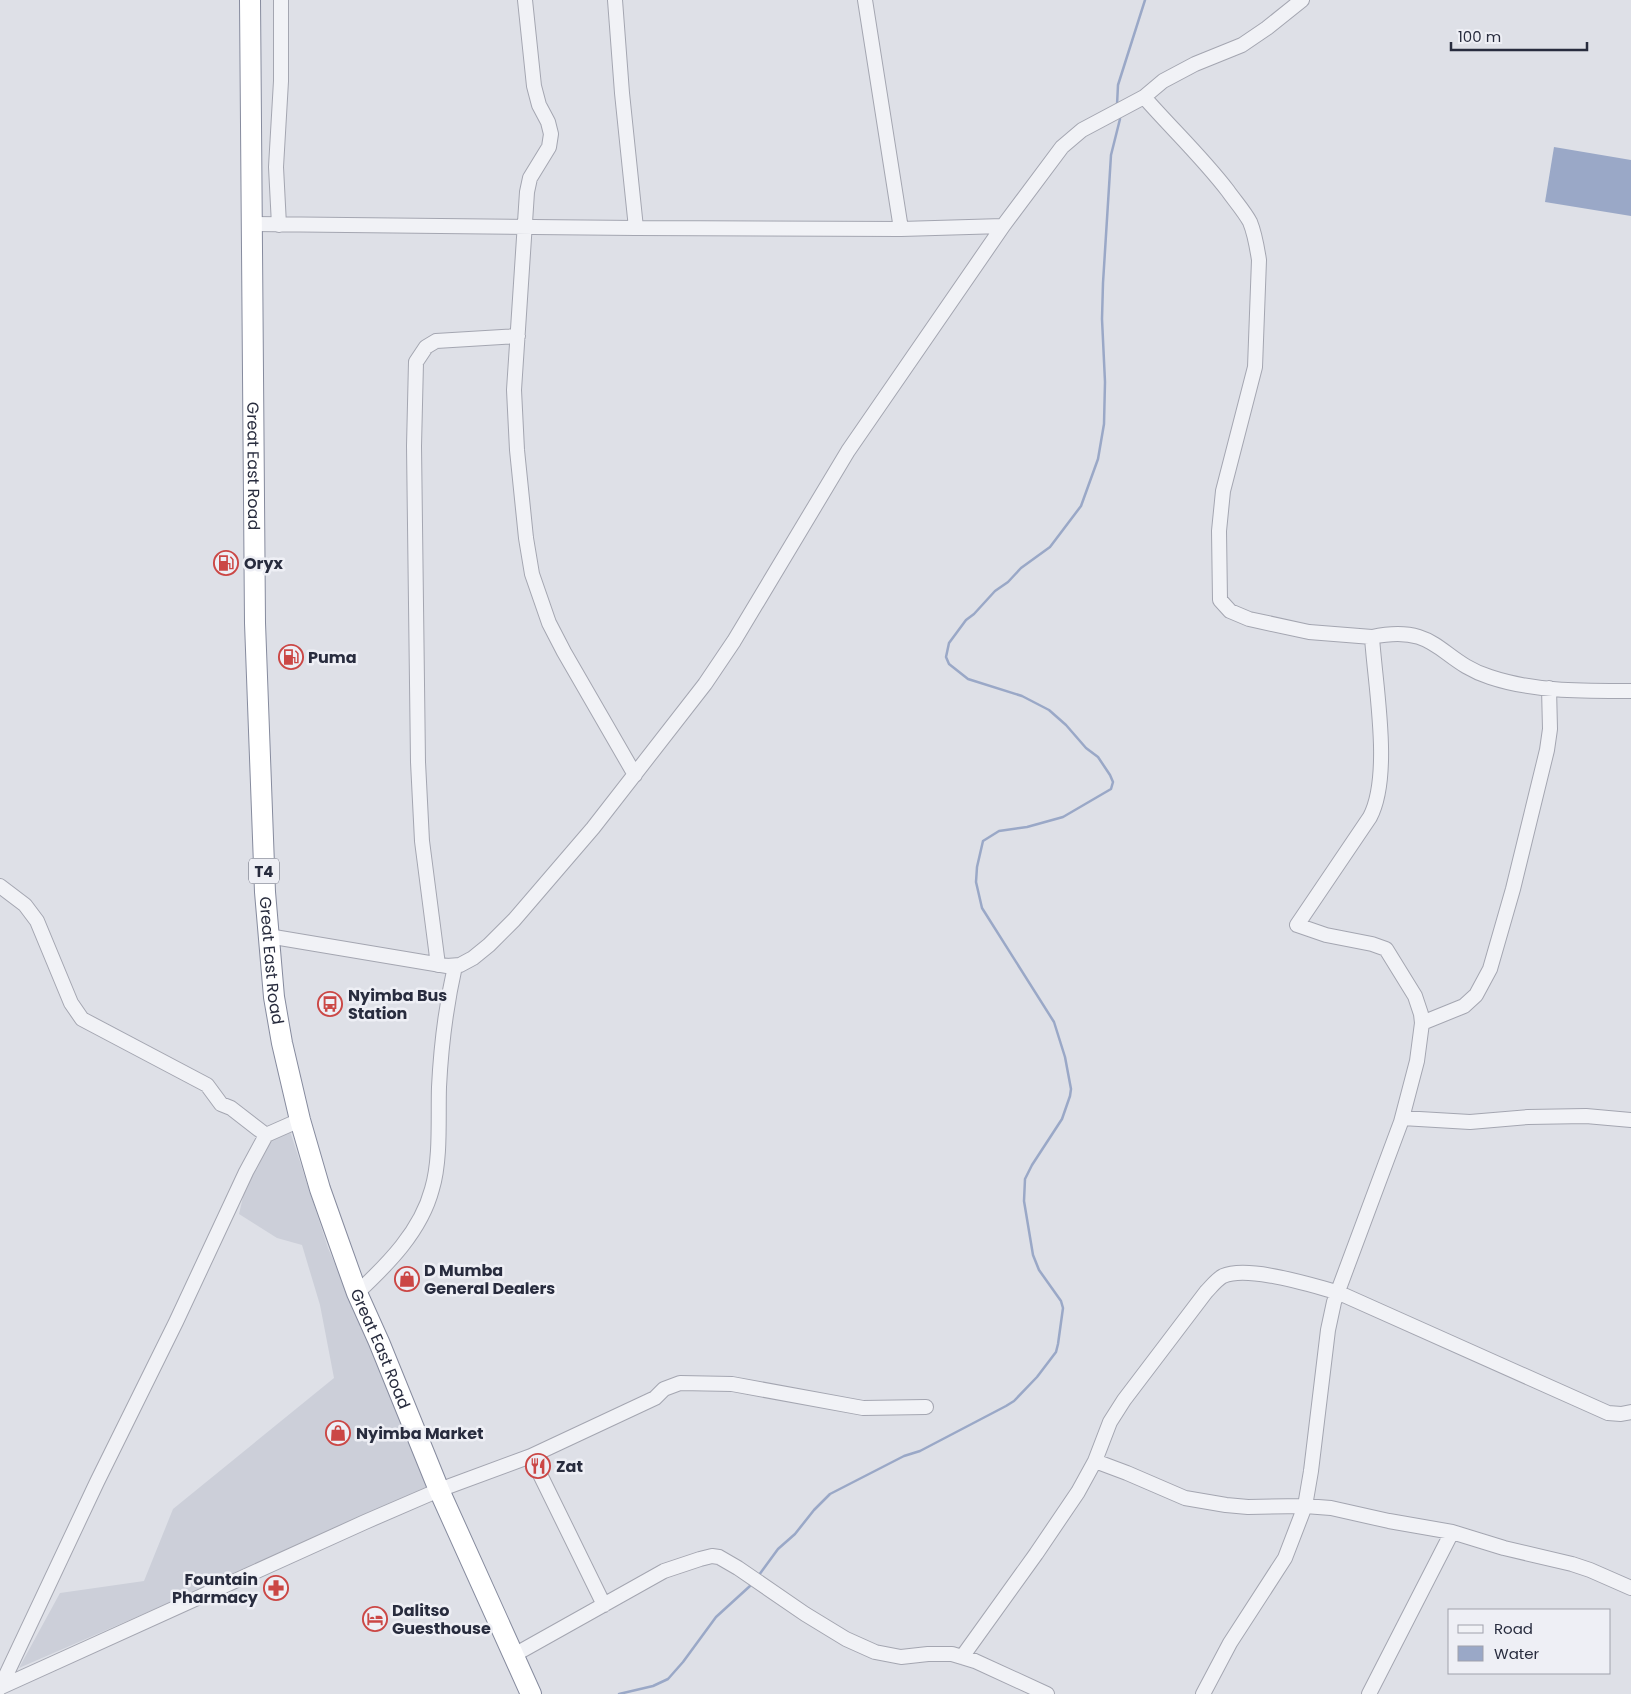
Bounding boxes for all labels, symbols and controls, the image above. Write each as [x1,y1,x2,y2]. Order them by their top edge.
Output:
scale bar [1451,20,1587,52]
text: 100 m [1458,26,1501,47]
street label: Great East Road [242,402,266,530]
fuel station icon: Oryx [213,550,239,576]
place label: Oryx [244,552,284,575]
fuel station icon: Puma [278,644,304,670]
place label: Puma [308,646,357,669]
road number: T4 [249,858,279,884]
street label: Great East Road [254,896,290,1026]
place label: Nyimba Bus Station [348,984,447,1025]
bus stop icon: Nyimba Bus Station [317,991,343,1017]
place label: D Mumba General Dealers [424,1259,555,1300]
shop icon: D Mumba General Dealers [394,1266,420,1292]
street label: Great East Road [345,1285,416,1412]
shop icon: Nyimba Market [325,1420,351,1446]
place label: Nyimba Market [356,1422,484,1445]
restaurant icon: Zat [525,1453,551,1479]
place label: Zat [556,1455,583,1478]
place label: Fountain Pharmacy [172,1568,259,1609]
pharmacy icon: Fountain Pharmacy [263,1575,289,1601]
place label: Dalitso Guesthouse [392,1599,491,1640]
hotel icon: Dalitso Guesthouse [362,1606,388,1632]
legend [1448,1609,1611,1674]
text: Road [1494,1618,1533,1639]
text: Water [1494,1643,1540,1664]

